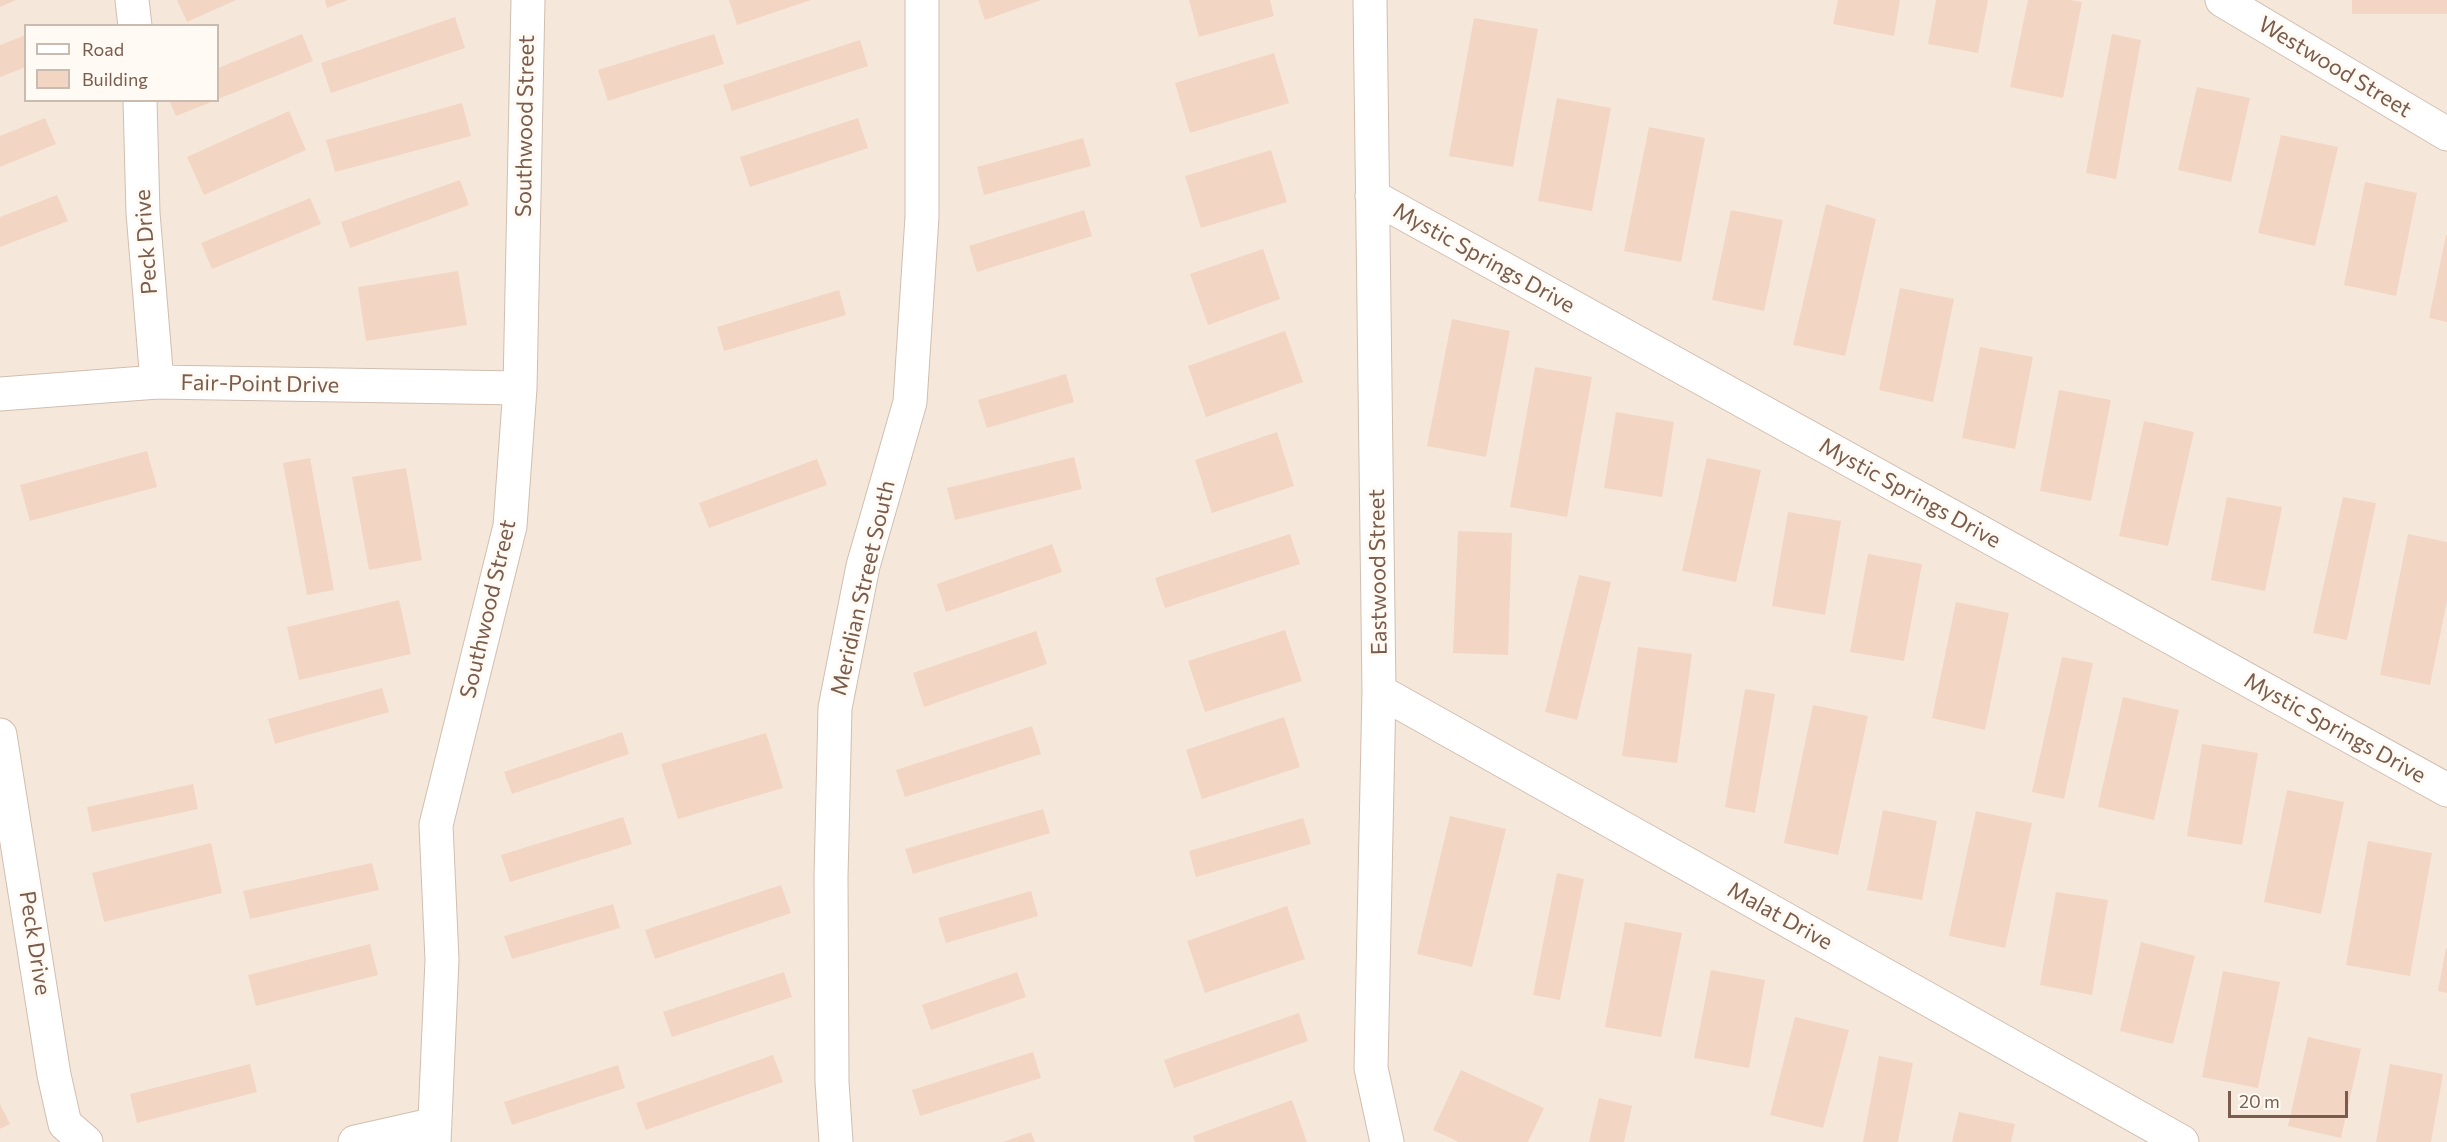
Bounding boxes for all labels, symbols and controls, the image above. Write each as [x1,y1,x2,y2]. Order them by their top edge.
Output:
street label: Westwood Street [2254,11,2416,123]
legend [24,24,219,102]
street label: Southwood Street [510,35,540,217]
text: Road [82,38,124,60]
text: Building [82,68,148,90]
street label: Peck Drive [129,189,163,295]
street label: Mystic Springs Drive [1389,197,1579,319]
street label: Fair-Point Drive [180,369,340,399]
street label: Mystic Springs Drive [1815,432,2005,554]
street label: Meridian Street South [825,478,901,698]
street label: Eastwood Street [1363,489,1393,655]
street label: Southwood Street [455,517,521,701]
street label: Mystic Springs Drive [2240,667,2430,789]
street label: Malat Drive [1723,876,1837,956]
street label: Peck Drive [14,889,56,997]
scale bar [2231,1079,2351,1117]
text: 20 m [2239,1090,2280,1112]

